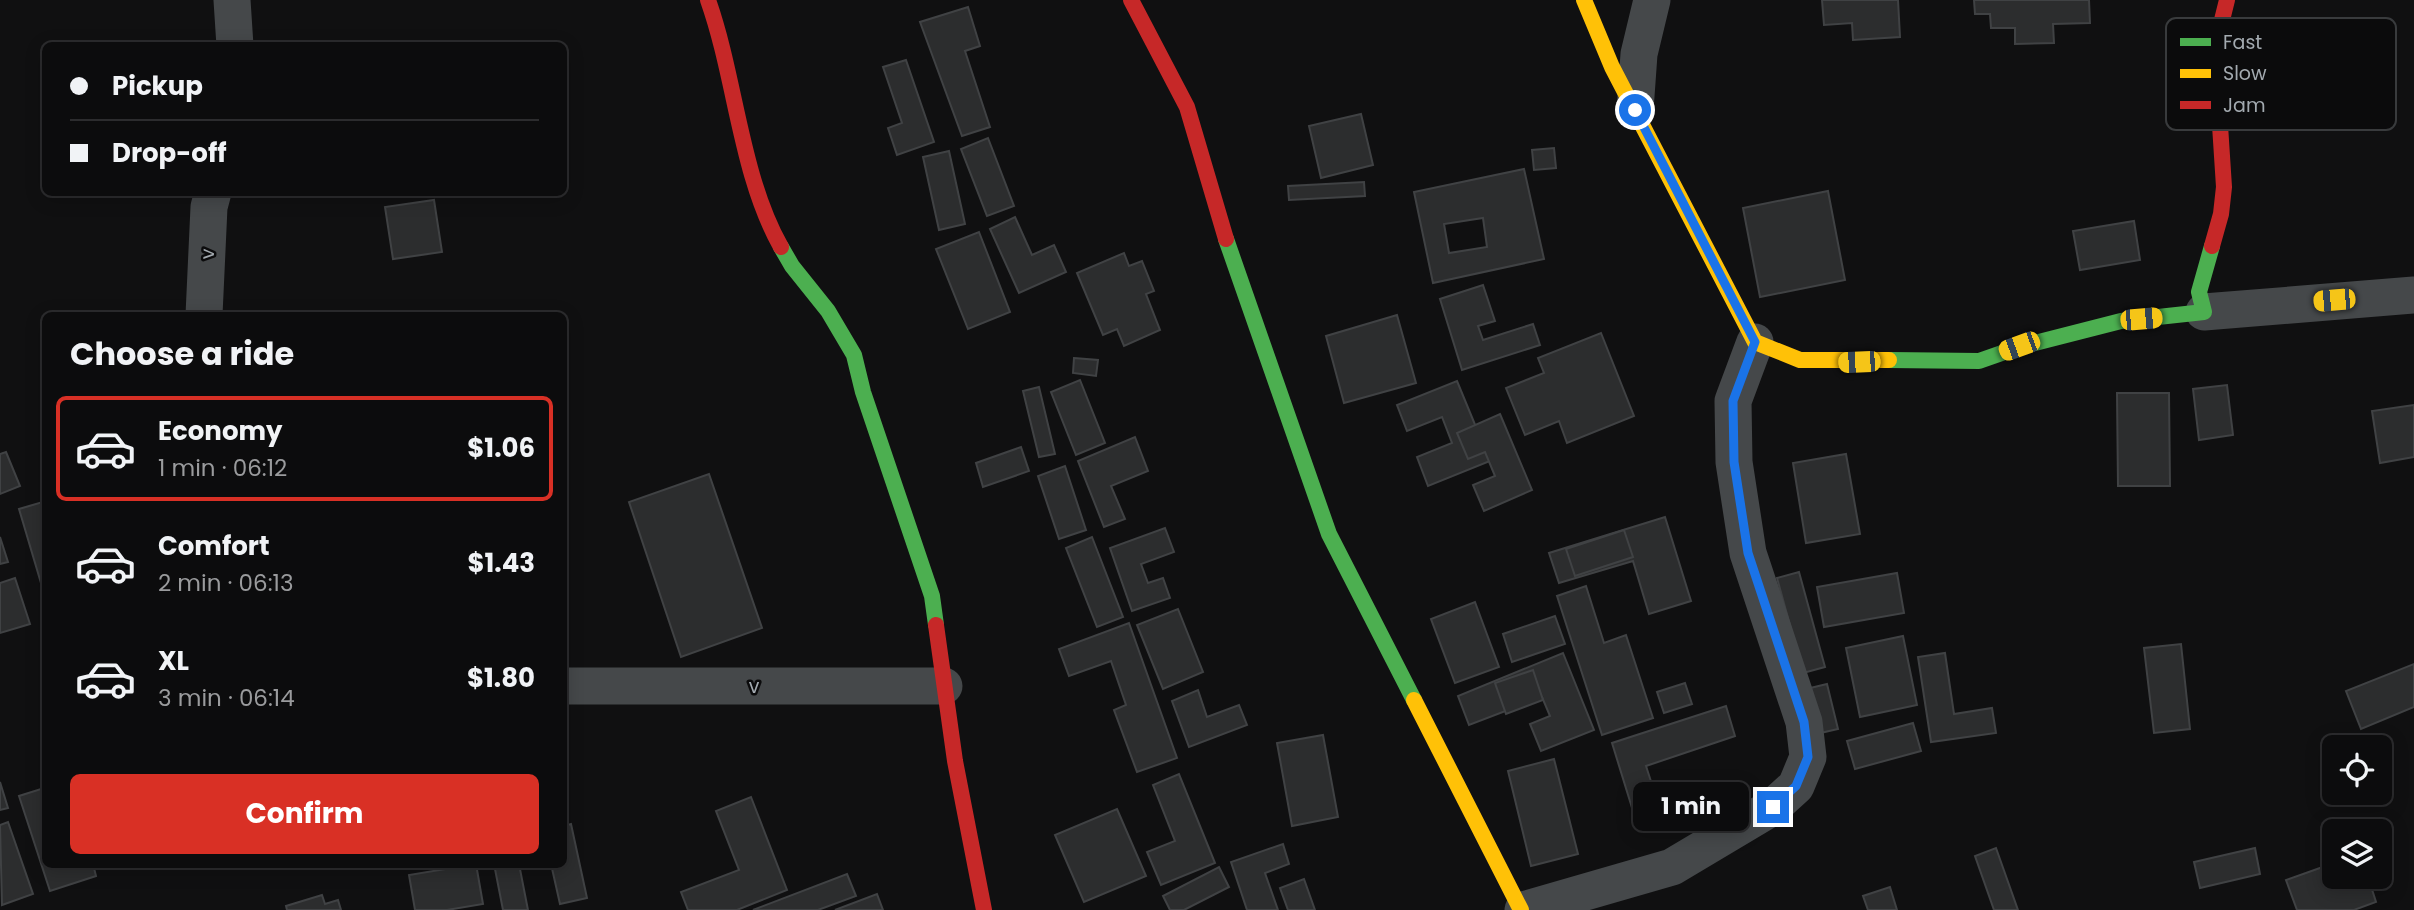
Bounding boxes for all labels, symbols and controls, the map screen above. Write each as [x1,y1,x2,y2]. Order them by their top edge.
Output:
legend [2166,18,2396,130]
text: Fast [2223,29,2262,56]
text: Slow [2223,60,2267,87]
text: Pickup [112,68,203,104]
text: Jam [2223,92,2265,119]
route start [1619,94,1651,126]
text: Drop-off [112,135,227,171]
street label: v [194,248,221,260]
car [2313,288,2356,312]
car [2120,307,2163,331]
car [1996,329,2043,363]
text: Choose a ride [70,331,294,376]
car [1838,351,1881,373]
text: Economy [158,413,282,449]
icon: car [74,417,137,480]
text: $1.06 [467,430,535,466]
text: 1 min · 06:12 [158,452,287,484]
text: Comfort [158,528,270,564]
icon: car [74,532,137,595]
text: $1.43 [467,545,535,581]
text: 2 min · 06:13 [158,567,293,599]
text: XL [158,643,189,679]
icon: car [74,647,137,710]
text: $1.80 [467,660,535,696]
street label: v [749,673,760,700]
text: 3 min · 06:14 [158,682,295,714]
map controls [2322,735,2392,889]
button: locate [2322,735,2392,805]
button: Confirm [70,774,539,854]
callout: 1 min [1633,782,1748,832]
text: 1 min [1661,790,1721,822]
route end [1757,791,1789,823]
button: layers [2322,819,2392,889]

